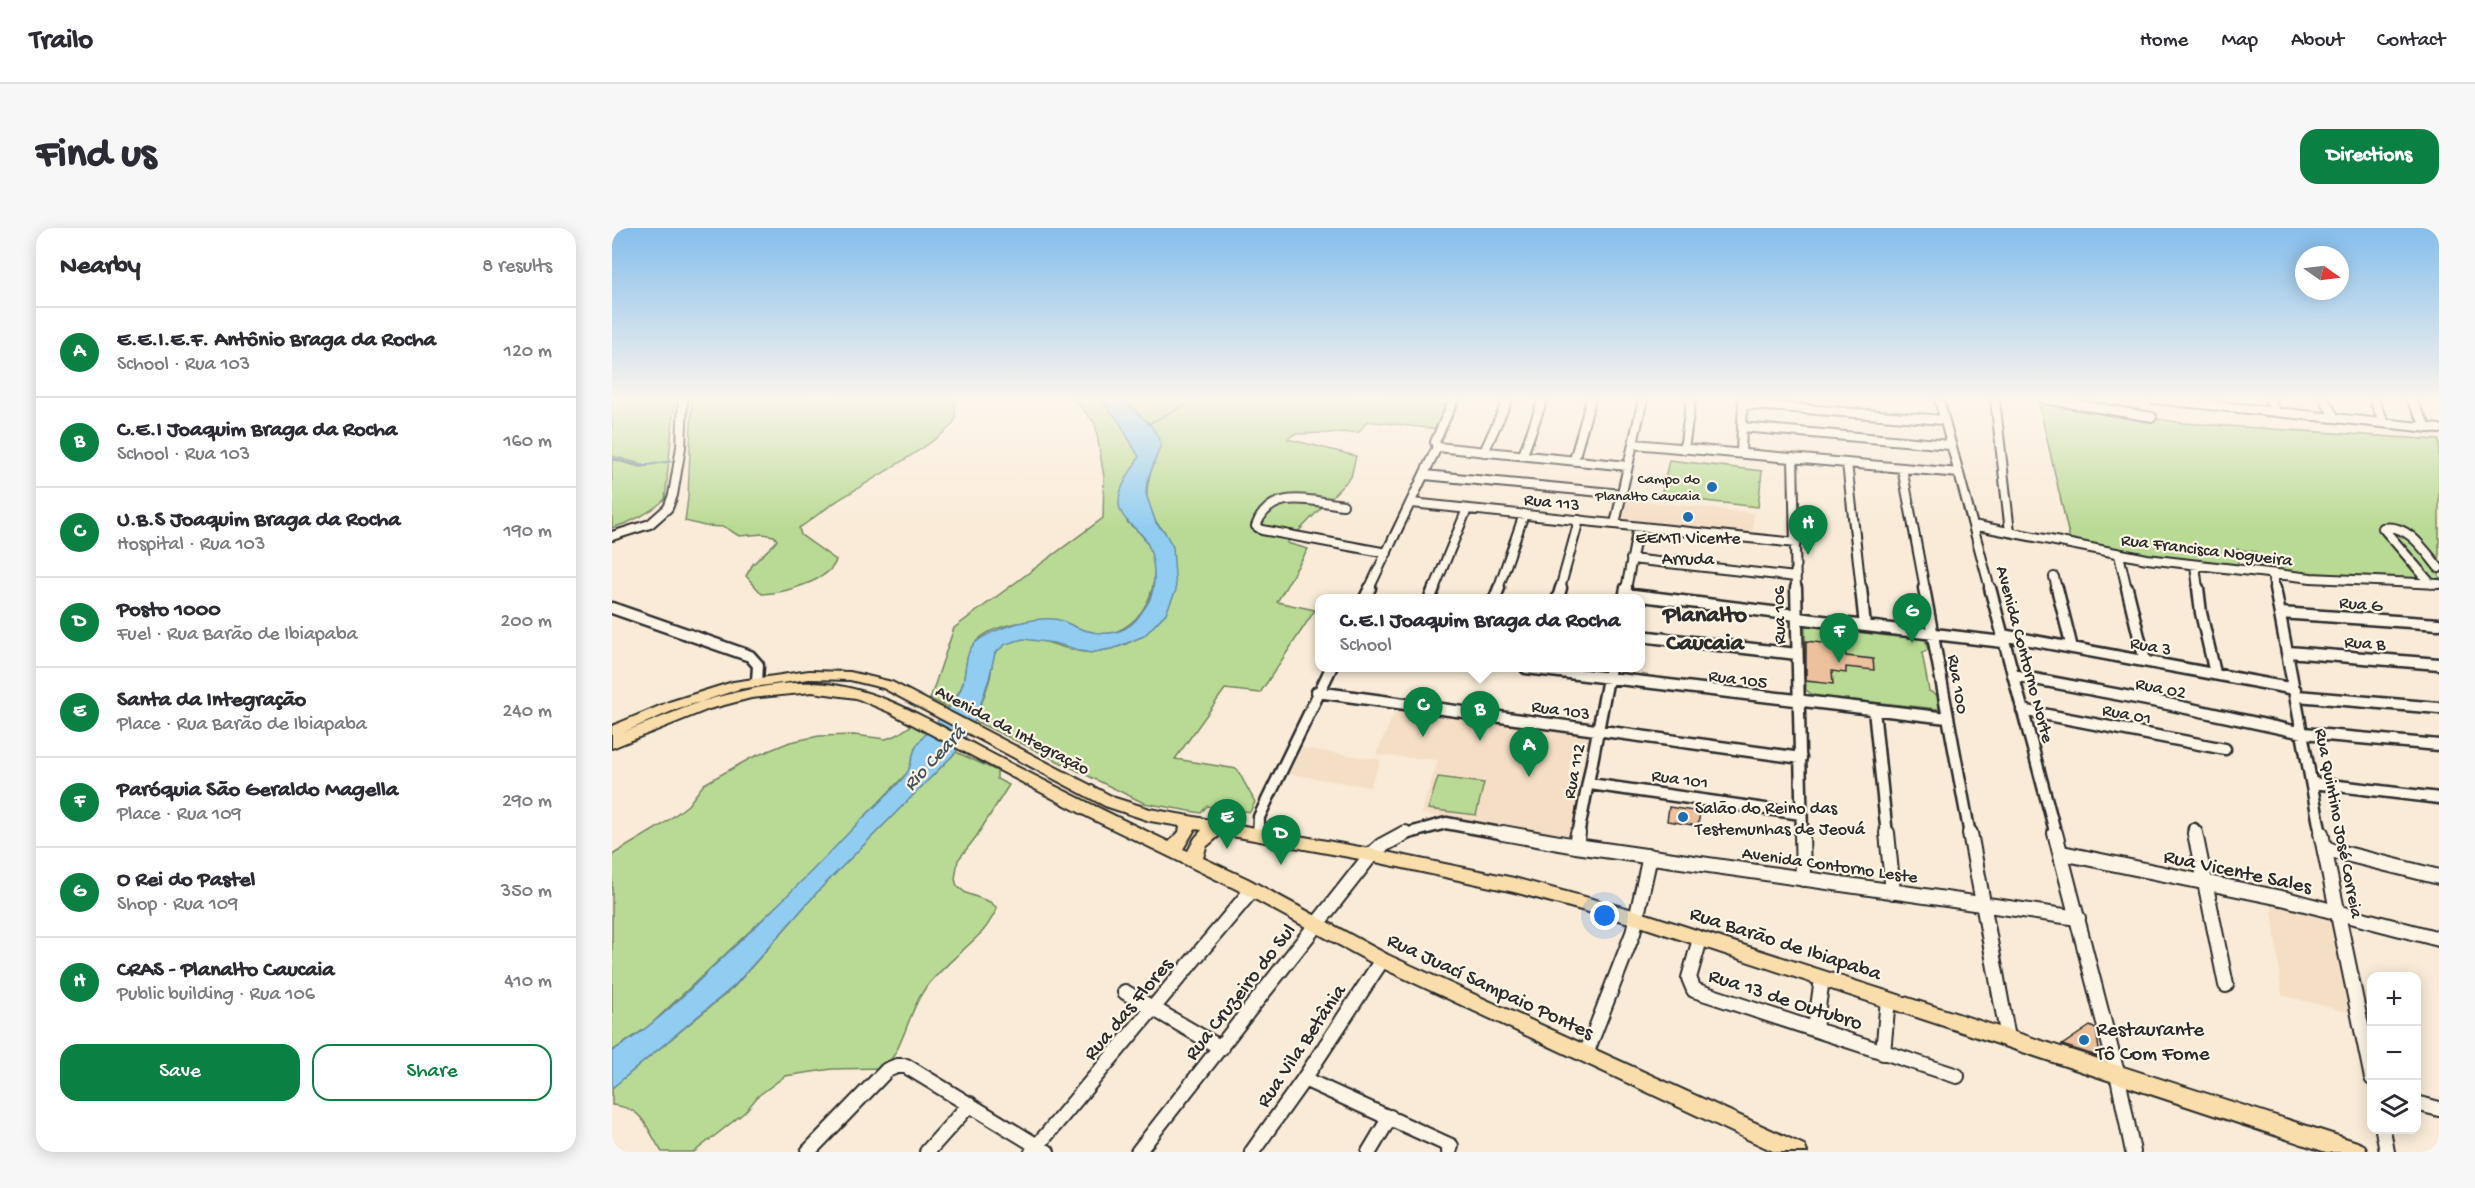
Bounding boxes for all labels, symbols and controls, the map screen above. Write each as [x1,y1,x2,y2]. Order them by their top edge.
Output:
text: Trailo [30,25,93,58]
text: Home [2140,29,2188,54]
text: Map [2221,29,2258,54]
text: About [2291,29,2344,54]
text: Contact [2377,29,2445,54]
button: Directions [2300,129,2439,184]
text: Find us [36,132,156,181]
north arrow [2295,246,2349,300]
text: Nearby [60,252,141,283]
text: 8 results [482,256,552,279]
text: E.E.I.E.F. Antônio Braga da Rocha [117,328,436,354]
text: A [74,341,85,364]
text: 120 m [504,341,552,364]
text: School · Rua 103 [117,354,250,377]
text: C.E.I Joaquim Braga da Rocha [117,418,397,444]
text: B [74,431,85,454]
text: 160 m [503,431,552,454]
text: School · Rua 103 [117,444,250,467]
place label: Campo do Planalto Caucaia [1594,471,1701,506]
marker: Campo do Planalto Caucaia [1705,480,1719,494]
street label: Rua 113 [1523,490,1581,517]
pin: H [1788,506,1828,555]
text: U.B.S Joaquim Braga da Rocha [117,508,401,534]
marker: EEMTI Vicente Arruda [1681,510,1695,524]
text: C [74,521,85,544]
text: 190 m [504,521,552,544]
place label: EEMTI Vicente Arruda [1636,529,1741,571]
street label: Rua Francisca Nogueira [2120,531,2295,573]
text: Hospital · Rua 103 [117,534,265,557]
street label: Avenida Contorno Norte [1990,564,2057,746]
street label: Rua 106 [1769,585,1792,645]
street label: Rua G [2338,593,2384,618]
popup [1315,594,1645,672]
pin: G [1892,594,1932,643]
text: Posto 1000 [117,598,221,624]
district label: Planalto Caucaia [1661,602,1748,659]
text: C.E.I Joaquim Braga da Rocha [1340,609,1620,635]
text: D [73,611,86,634]
text: 200 m [501,611,552,634]
pin: F [1820,614,1858,663]
text: Fuel · Rua Barão de Ibiapaba [117,624,358,647]
street label: Rua B [2343,633,2387,656]
street label: Rua 3 [2128,634,2173,661]
text: School [1340,635,1392,658]
street label: Rua 100 [1941,653,1972,716]
street label: Rua 105 [1707,666,1768,695]
street label: Rua 02 [2133,674,2188,705]
street label: Avenida da Integração [931,682,1092,781]
text: Santa da Integração [117,688,306,714]
pin: C [1404,688,1442,737]
pin: B [1460,692,1500,741]
street label: Rua 103 [1530,697,1591,726]
street label: Rua 01 [2100,700,2153,730]
text: E [73,701,86,724]
text: 240 m [502,701,552,724]
text: Place · Rua Barão de Ibiapaba [117,714,367,737]
water label: Rio Ceará [900,721,973,797]
street label: Rua Quintino José Correia [2309,727,2366,921]
pin: A [1510,728,1548,777]
street label: Rua 112 [1560,742,1591,801]
street label: Rua 101 [1650,766,1709,795]
text: Paróquia São Geraldo Magella [117,778,398,804]
text: F [74,791,85,814]
text: 290 m [502,791,552,814]
place label: Salão do Reino das Testemunhas de Jeová [1694,799,1866,841]
pin: E [1208,800,1246,849]
text: Place · Rua 109 [117,804,242,827]
marker: Salão do Reino das Testemunhas de Jeová [1676,810,1690,824]
pin: D [1262,816,1300,865]
street label: Avenida Contorno Leste [1740,844,1920,889]
street label: Rua Vicente Sales [2161,846,2315,902]
text: O Rei do Pastel [117,868,255,894]
text: G [73,881,86,904]
text: 350 m [501,881,552,904]
text: Shop · Rua 109 [117,894,238,917]
your location [1590,901,1619,930]
street label: Rua Barão de Ibiapaba [1686,903,1885,989]
street label: Rua Cruzeiro do Sul [1181,920,1303,1066]
street label: Rua Juací Sampaio Pontes [1382,929,1598,1048]
street label: Rua das Flores [1079,953,1181,1067]
text: CRAS - Planalto Caucaia [117,958,334,984]
street label: Rua 13 de Outubro [1705,965,1865,1038]
text: H [74,971,85,994]
text: 410 m [504,971,552,994]
map controls [2367,972,2421,1134]
button: + [2367,972,2421,1026]
street label: Rua Vila Betânia [1253,980,1354,1113]
text: Public building · Rua 106 [117,984,315,1007]
place label: Restaurante Tô Com Fome [2095,1019,2211,1068]
button: − [2367,1026,2421,1080]
marker: Restaurante Tô Com Fome [2077,1033,2091,1047]
button: Save [60,1044,300,1101]
button: Share [312,1044,552,1101]
button: layers [2367,1080,2421,1134]

